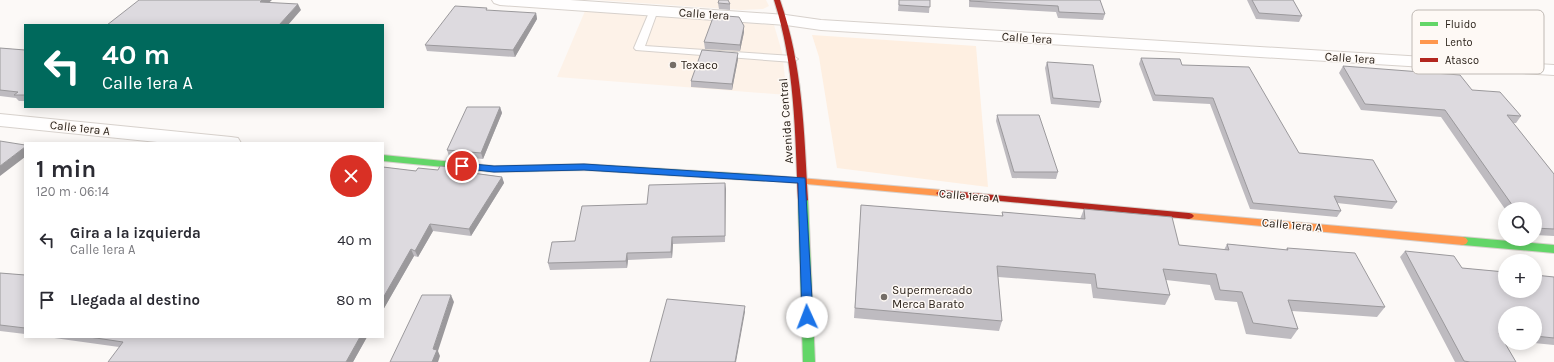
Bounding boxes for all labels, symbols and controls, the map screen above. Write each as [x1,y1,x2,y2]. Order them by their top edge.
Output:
street label: Calle 1era [678,5,730,23]
legend [1412,10,1544,74]
text: Fluido [1445,18,1476,31]
street label: Calle 1era [1001,29,1053,47]
text: Lento [1445,36,1473,49]
text: 40 m [102,38,170,71]
icon: left [36,40,88,92]
street label: Calle 1era [1324,49,1376,67]
text: Atasco [1445,54,1479,67]
place label: Texaco [681,58,718,72]
marker: Texaco [668,60,678,70]
text: Calle 1era A [102,72,193,94]
street label: Avenida Central [776,78,796,164]
street label: Calle 1era A [49,118,111,138]
pin [445,149,479,183]
text: 1 min [36,155,96,183]
button: close [330,155,372,197]
icon: arrive [451,155,473,177]
text: 120 m · 06:14 [36,184,109,199]
street label: Calle 1era A [938,186,1000,206]
map controls [1498,202,1542,350]
button: search [1498,202,1542,246]
street label: Calle 1era A [1261,215,1323,235]
text: Gira a la izquierda [70,224,201,242]
icon: left [36,229,58,251]
text: 40 m [337,231,372,249]
text: Calle 1era A [70,242,136,257]
button: + [1498,254,1542,298]
place label: Supermercado Merca Barato [892,283,972,311]
icon: arrive [36,289,58,311]
text: Llegada al destino [70,291,200,309]
text: 80 m [336,291,372,309]
marker: Supermercado Merca Barato [879,292,889,302]
position arrow [786,296,828,338]
button: − [1498,306,1542,350]

